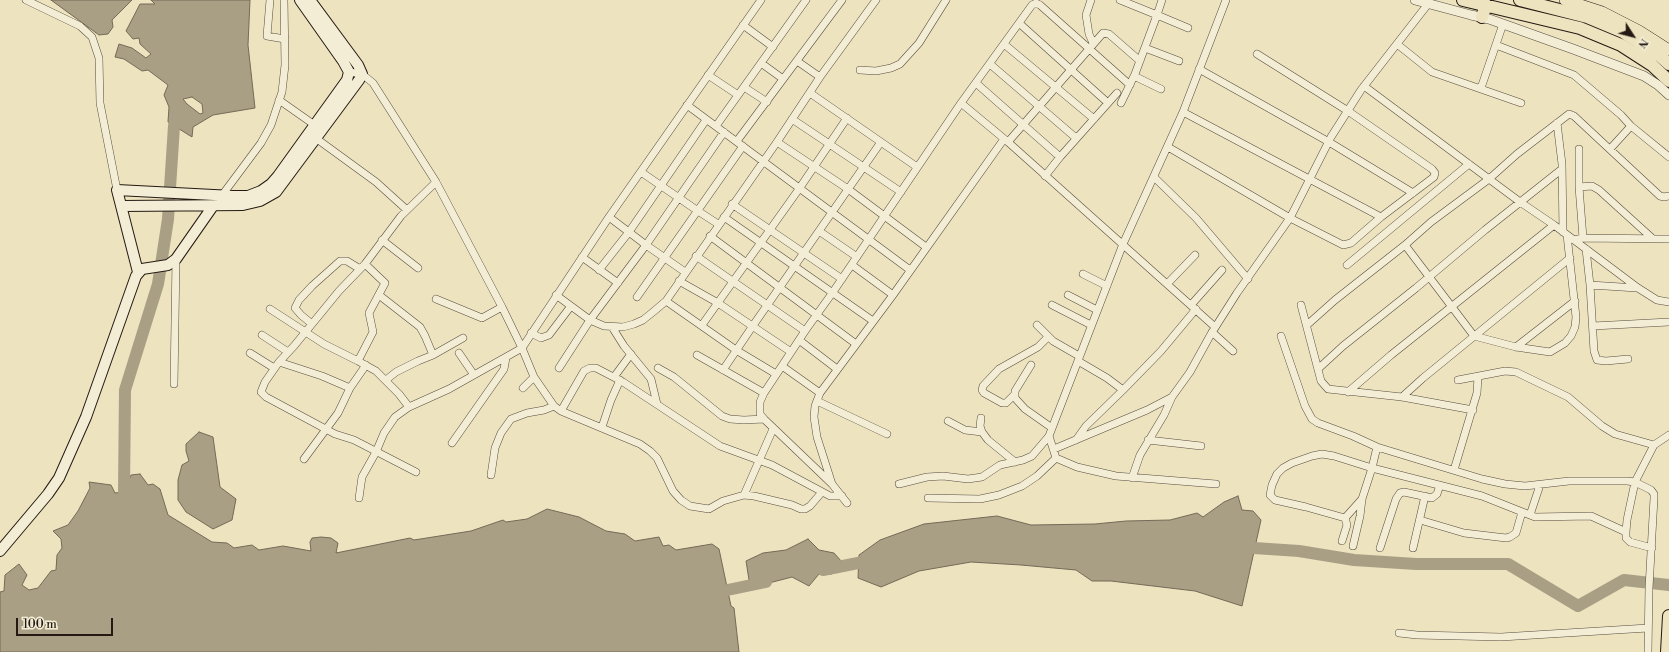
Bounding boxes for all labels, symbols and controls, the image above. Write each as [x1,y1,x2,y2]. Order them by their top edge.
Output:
north arrow [1613,16,1653,56]
text: N [1634,35,1651,51]
scale bar [18,610,115,636]
text: 100 m [23,617,57,632]

